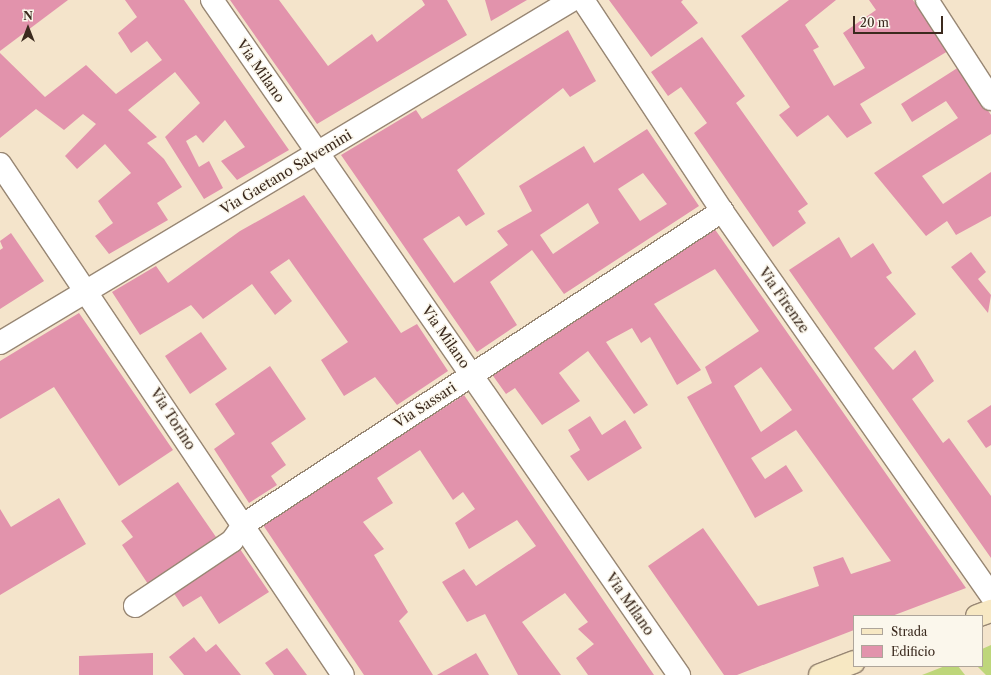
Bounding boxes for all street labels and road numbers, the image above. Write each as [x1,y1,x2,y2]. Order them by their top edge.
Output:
street label: Via Milano [233,36,289,106]
street label: Via Gaetano Salvemini [217,126,355,218]
street label: Via Firenze [755,264,813,336]
street label: Via Milano [418,302,474,372]
street label: Via Sassari [391,379,459,431]
street label: Via Torino [147,385,199,453]
street label: Via Milano [602,569,658,639]

